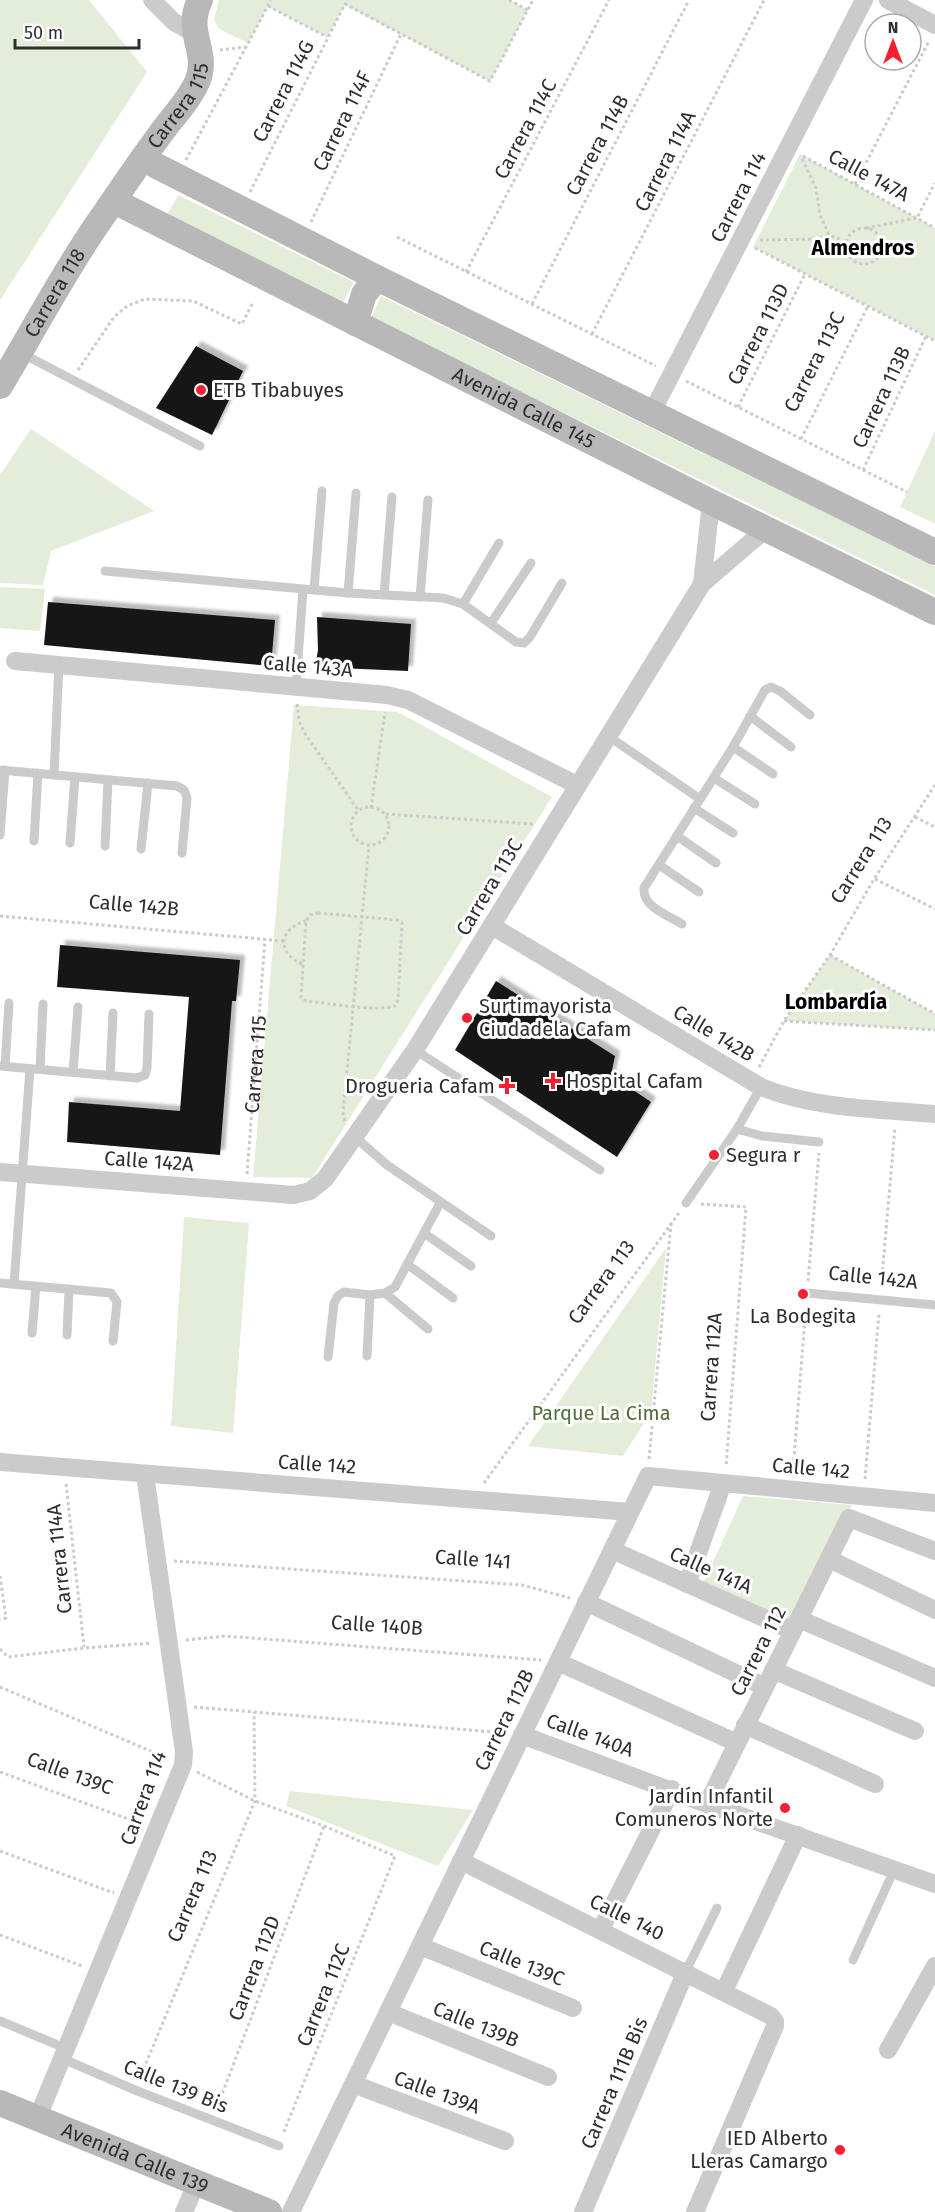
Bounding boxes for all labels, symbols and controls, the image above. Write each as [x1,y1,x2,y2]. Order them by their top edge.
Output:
scale bar [15,12,140,50]
north arrow [863,12,923,72]
text: N [888,18,898,37]
text: 50 m [24,22,63,44]
street label: Carrera 114G [247,36,319,146]
street label: Carrera 115 [142,62,213,153]
street label: Carrera 114F [307,67,377,175]
street label: Carrera 114C [489,75,561,183]
street label: Carrera 114B [560,91,634,199]
street label: Carrera 114A [629,106,701,215]
street label: Calle 147A [824,144,914,207]
street label: Carrera 114 [705,147,771,246]
district label: Almendros [811,235,914,261]
street label: Carrera 118 [19,244,90,342]
street label: Carrera 113D [722,279,794,389]
street label: Carrera 113C [779,308,849,416]
street label: Carrera 113B [847,342,915,452]
street label: Avenida Calle 145 [449,362,599,454]
place label: ETB Tibabuyes [213,378,344,402]
marker: ETB Tibabuyes [194,383,208,397]
street label: Calle 143A [262,650,354,682]
street label: Carrera 113 [825,812,897,908]
street label: Carrera 113C [451,834,527,940]
street label: Calle 142B [88,889,180,921]
district label: Lombardía [785,989,887,1015]
place label: Surtimayorista Ciudadela Cafam [479,994,631,1041]
street label: Calle 142B [669,999,759,1067]
marker: Surtimayorista Ciudadela Cafam [460,1011,474,1025]
street label: Carrera 115 [240,1015,271,1114]
place label: Hospital Cafam [566,1069,703,1093]
marker: Hospital Cafam [544,1072,562,1090]
place label: Drogueria Cafam [345,1074,495,1098]
marker: Drogueria Cafam [500,1079,514,1093]
place label: Segura r [726,1143,801,1167]
street label: Calle 142A [103,1146,195,1176]
marker: Segura r [707,1148,721,1162]
street label: Carrera 113 [563,1235,639,1329]
street label: Calle 142A [827,1260,919,1294]
marker: La Bodegita [796,1287,810,1301]
place label: La Bodegita [750,1304,856,1328]
street label: Carrera 112A [695,1311,727,1422]
park label: Parque La Cima [531,1401,671,1425]
street label: Calle 142 [277,1449,357,1479]
street label: Calle 142 [771,1453,851,1483]
street label: Carrera 114A [41,1503,77,1615]
street label: Calle 141A [666,1541,756,1599]
street label: Calle 141 [434,1544,512,1574]
street label: Carrera 112 [725,1602,791,1700]
street label: Calle 140B [330,1610,424,1640]
street label: Carrera 112B [469,1665,539,1775]
street label: Calle 140A [543,1708,638,1762]
street label: Calle 139C [24,1746,116,1800]
street label: Carrera 114 [115,1747,171,1848]
place label: Jardín Infantil Comuneros Norte [615,1784,773,1831]
marker: Jardín Infantil Comuneros Norte [778,1801,792,1815]
street label: Carrera 113 [162,1846,222,1946]
street label: Calle 140 [586,1889,668,1945]
street label: Carrera 112D [223,1912,285,2024]
street label: Calle 139C [476,1935,568,1991]
street label: Carrera 112C [292,1940,354,2050]
street label: Calle 139B [430,1996,522,2052]
street label: Carrera 111B Bis [575,2013,653,2153]
street label: Calle 139 Bis [120,2054,232,2118]
street label: Calle 139A [391,2065,484,2119]
street label: Avenida Calle 139 [58,2117,212,2198]
place label: IED Alberto Lleras Camargo [690,2126,828,2173]
marker: IED Alberto Lleras Camargo [833,2143,847,2157]

